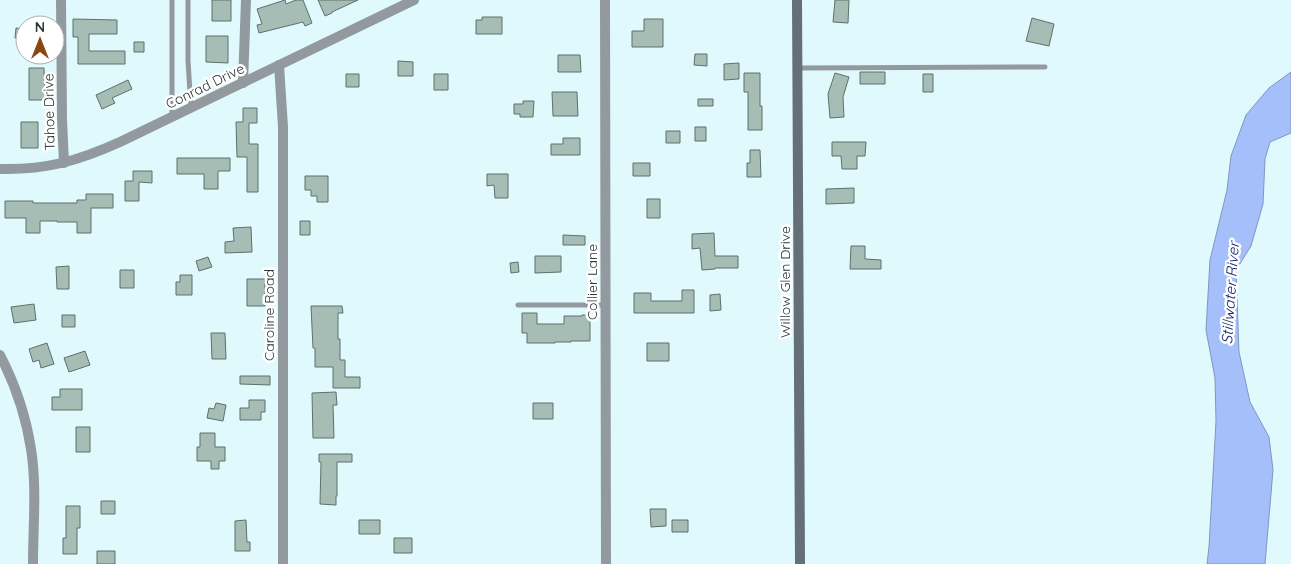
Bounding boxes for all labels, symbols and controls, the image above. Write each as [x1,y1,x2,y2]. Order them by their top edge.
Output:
north arrow [15,15,65,65]
text: N [35,18,45,36]
street label: Conrad Drive [163,59,247,113]
street label: Tahoe Drive [39,73,59,151]
street label: Willow Glen Drive [776,226,794,338]
water label: Stillwater River [1217,239,1243,345]
street label: Collier Lane [583,244,601,320]
street label: Caroline Road [260,269,278,361]

